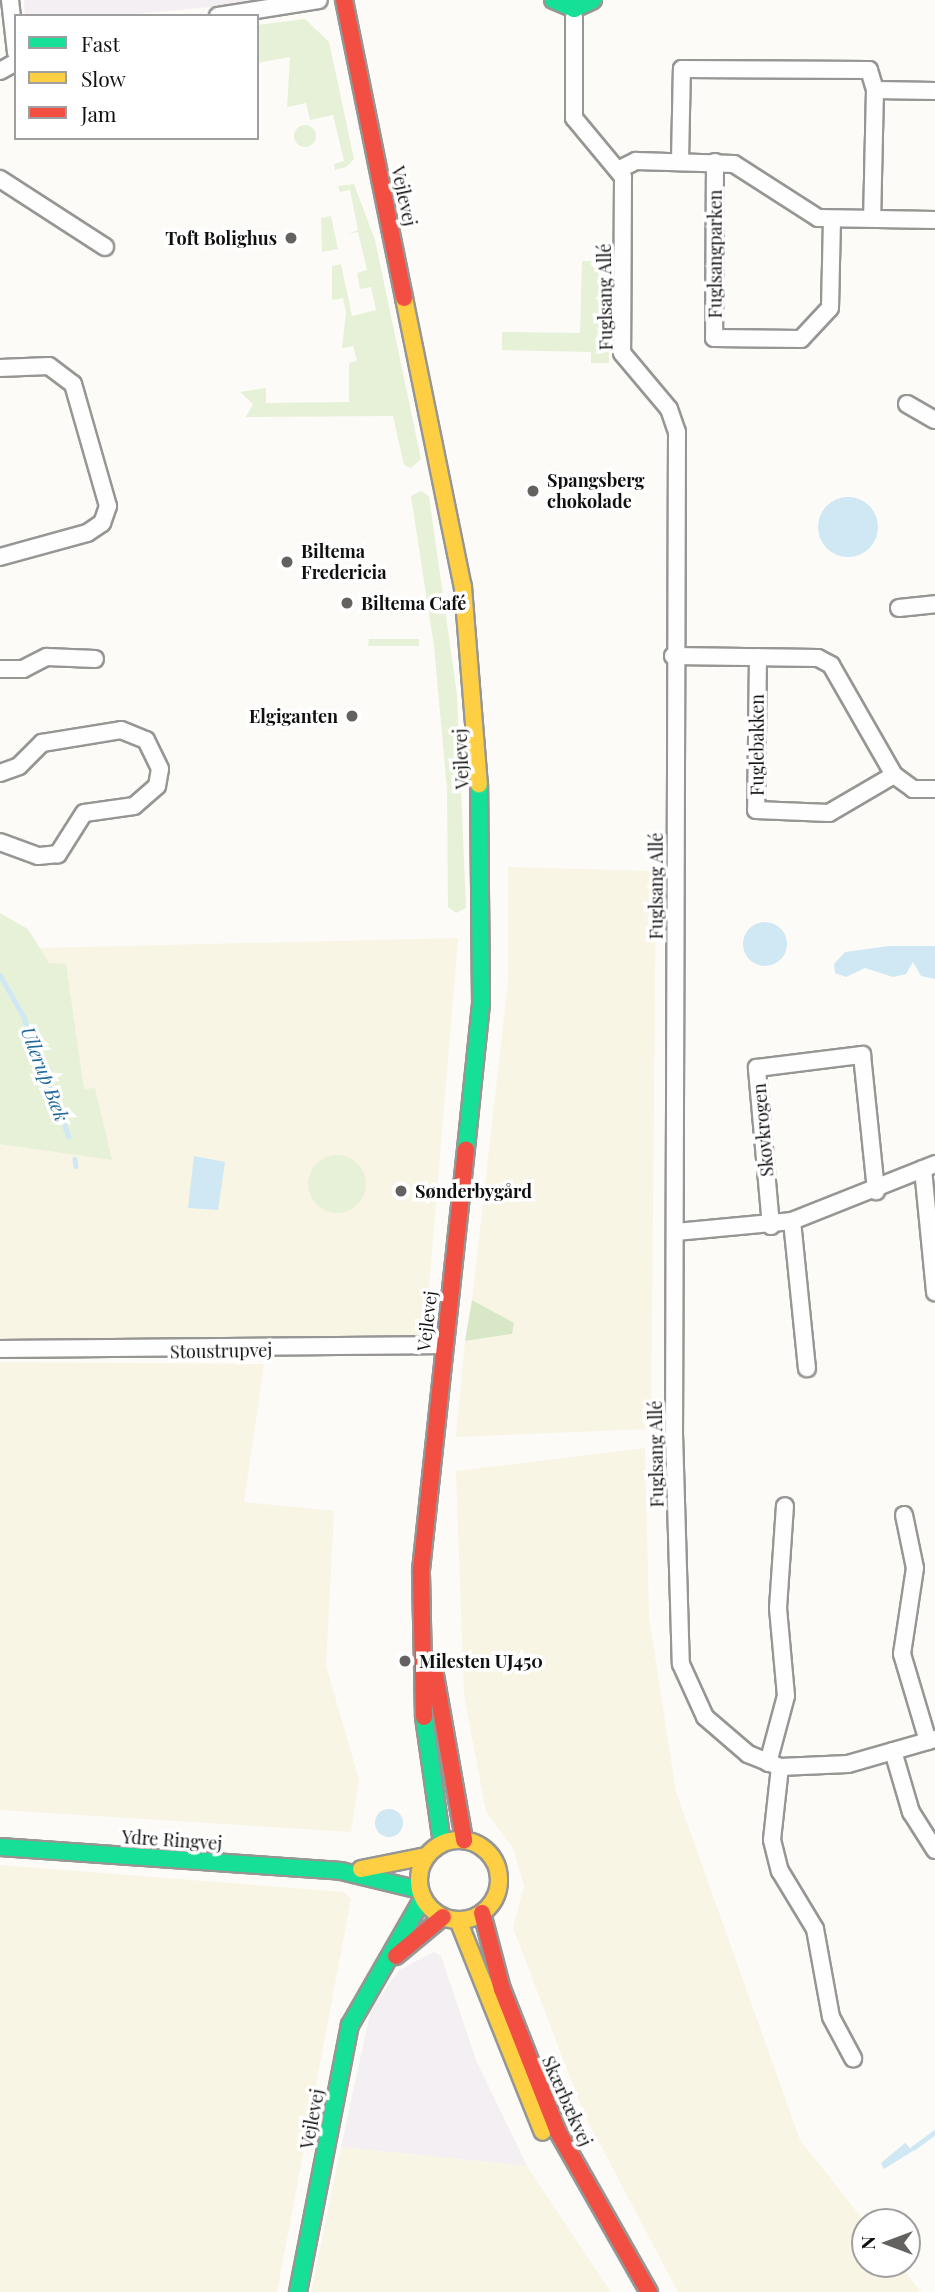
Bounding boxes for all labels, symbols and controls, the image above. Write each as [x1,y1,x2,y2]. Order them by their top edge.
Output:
legend [14,14,259,140]
text: Fast [81,29,120,57]
text: Slow [81,64,126,92]
text: Jam [81,99,117,127]
street label: Vejlevej [387,164,421,228]
street label: Fuglsangparken [704,190,726,318]
place label: Toft Bolighus [165,227,277,249]
marker: Toft Bolighus [283,230,299,246]
street label: Fuglsang Allé [593,243,617,351]
place label: Spangsberg chokolade [547,470,645,512]
marker: Spangsberg chokolade [525,483,541,499]
place label: Biltema Fredericia [301,541,387,584]
marker: Biltema Fredericia [279,554,295,570]
place label: Biltema Café [361,592,466,614]
marker: Biltema Café [339,595,355,611]
street label: Fuglebakken [746,694,768,796]
place label: Elgiganten [249,705,338,727]
marker: Elgiganten [344,708,360,724]
street label: Vejlevej [449,728,473,790]
street label: Fuglsang Allé [645,832,667,940]
water label: Ullerup Bæk [16,1023,74,1125]
street label: Skovkrogen [748,1082,778,1178]
place label: Sønderbygård [415,1180,532,1202]
marker: Sønderbygård [393,1183,409,1199]
street label: Vejlevej [413,1290,441,1352]
street label: Stoustrupvej [170,1339,272,1363]
street label: Fuglsang Allé [644,1400,668,1508]
place label: Milesten UJ450 [419,1650,543,1672]
marker: Milesten UJ450 [397,1653,413,1669]
street label: Ydre Ringvej [121,1826,223,1854]
street label: Skærbækvej [538,2053,596,2149]
street label: Vejlevej [296,2087,328,2151]
north arrow [851,2208,921,2278]
text: N [854,2236,880,2250]

